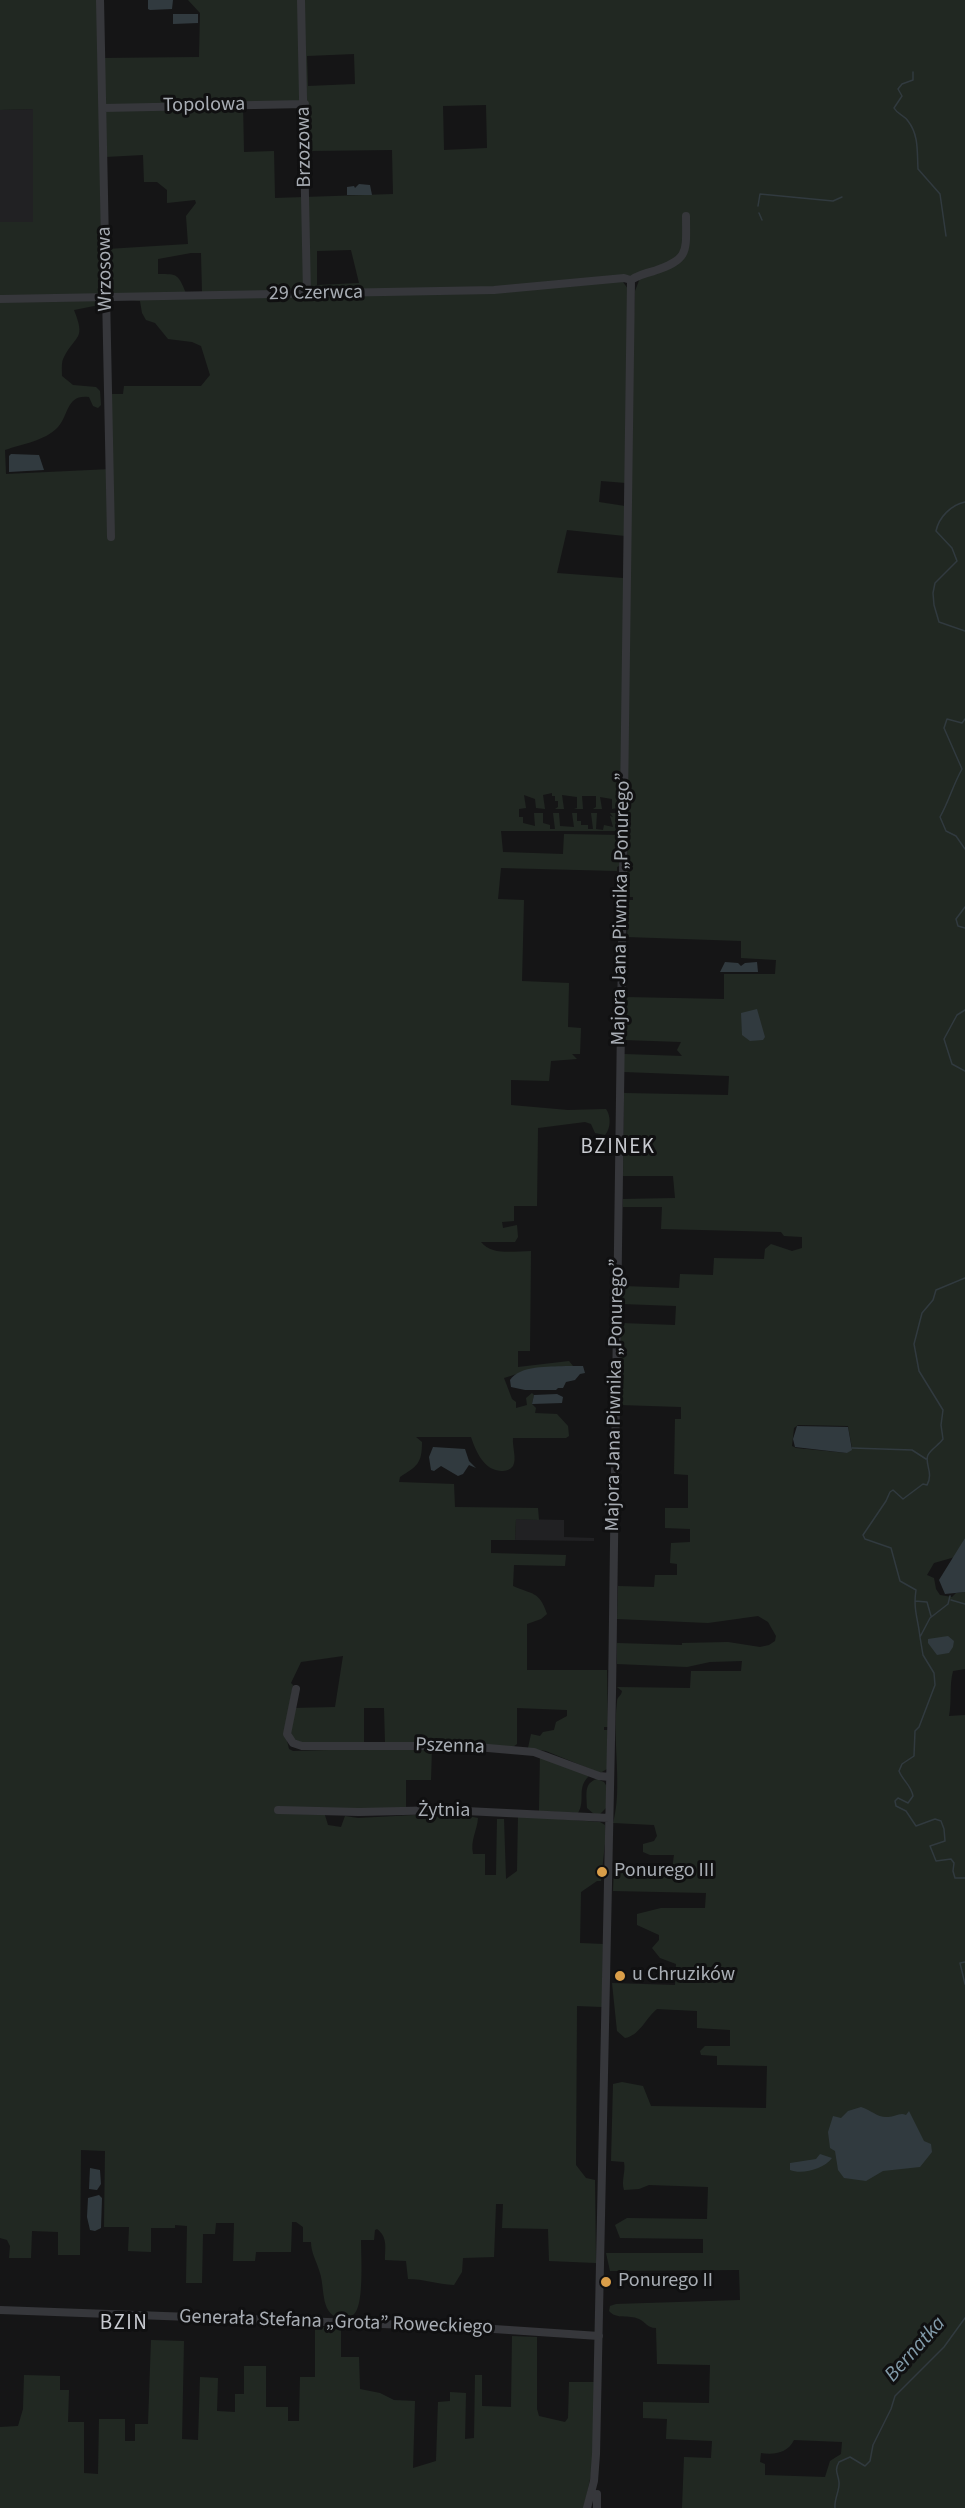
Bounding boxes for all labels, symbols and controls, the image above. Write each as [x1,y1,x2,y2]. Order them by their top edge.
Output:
street label: Topolowa [163,93,245,119]
street label: Brzozowa [292,106,318,188]
street label: Wrzosowa [93,226,119,312]
street label: 29 Czerwca [269,281,363,307]
street label: Majora Jana Piwnika „Ponurego” [608,772,636,1046]
district label: BZINEK [581,1135,655,1161]
street label: Majora Jana Piwnika „Ponurego” [602,1258,630,1532]
street label: Pszenna [415,1734,485,1760]
street label: Żytnia [418,1800,470,1824]
place label: Ponurego III [614,1860,714,1884]
marker: Ponurego III [595,1865,609,1879]
place label: u Chruzików [632,1964,735,1988]
marker: u Chruzików [613,1969,627,1983]
place label: Ponurego II [618,2270,713,2294]
marker: Ponurego II [599,2275,613,2289]
street label: Generała Stefana „Grota” Roweckiego [179,2306,493,2340]
district label: BZIN [100,2311,148,2337]
water label: Bernatka [880,2312,952,2388]

